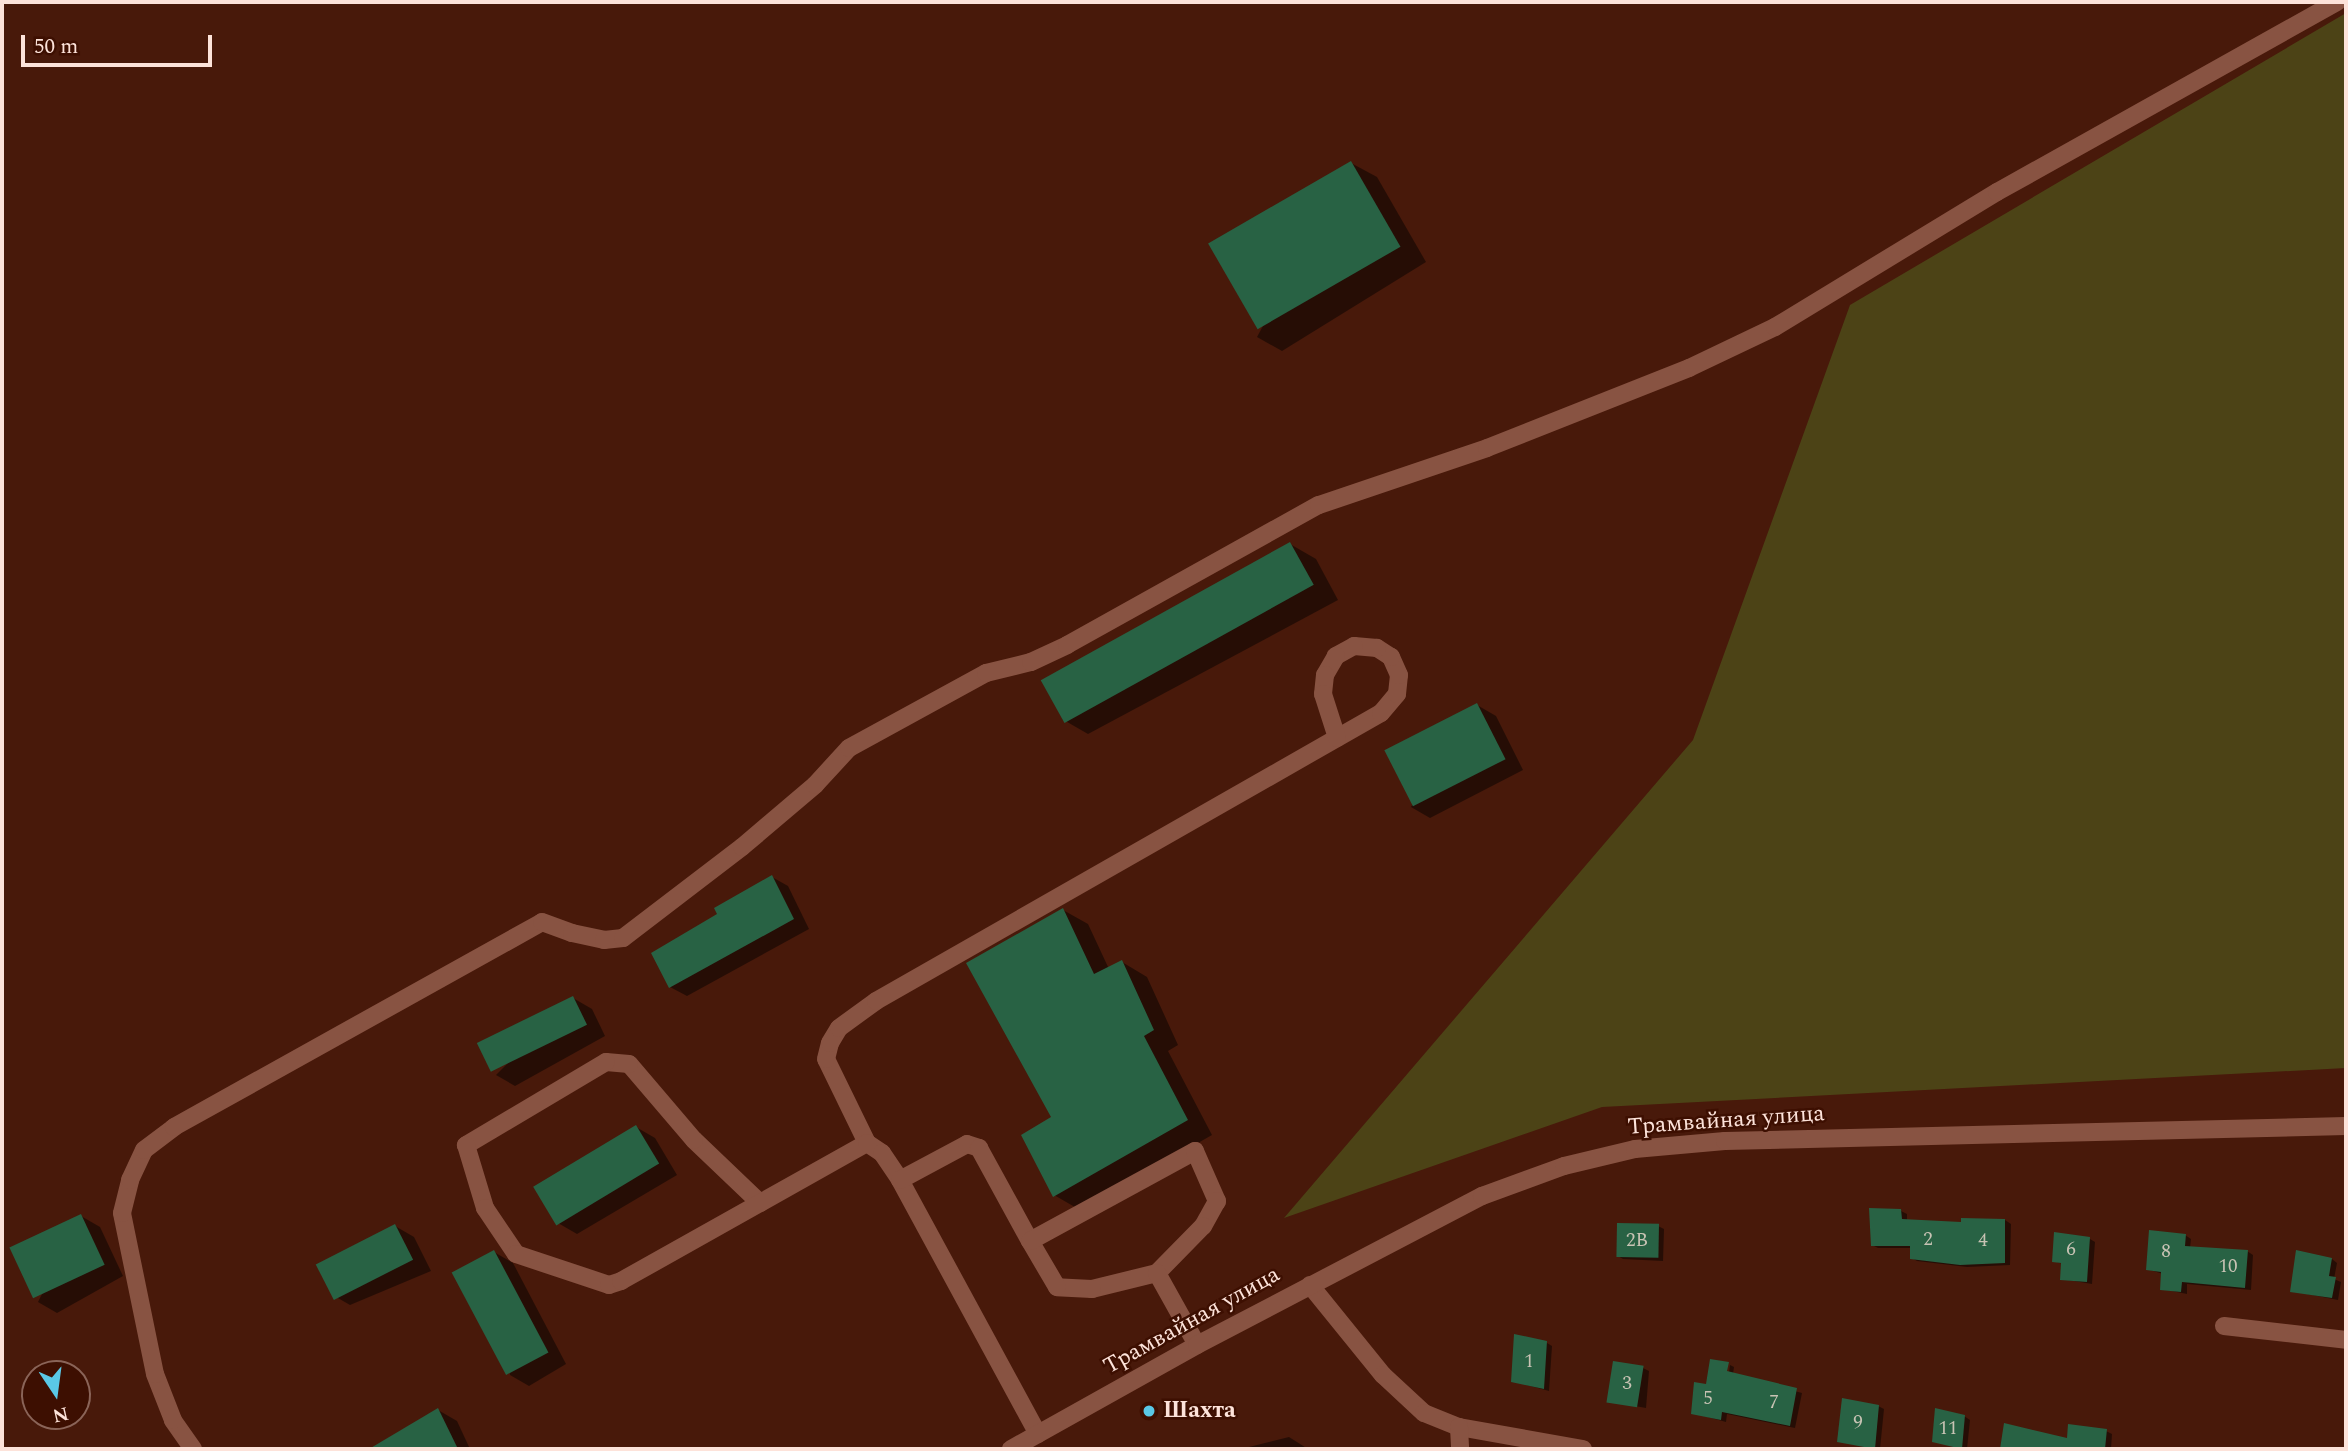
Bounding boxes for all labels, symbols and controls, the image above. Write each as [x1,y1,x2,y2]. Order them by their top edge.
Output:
scale bar [24,21,215,65]
text: 50 m [34,31,78,63]
street label: Трамвайная улица [1627,1100,1825,1142]
house number: 2 [1923,1229,1933,1251]
house number: 2В [1626,1230,1648,1252]
house number: 4 [1978,1230,1988,1252]
house number: 6 [2066,1239,2076,1261]
house number: 8 [2161,1241,2171,1263]
house number: 10 [2219,1256,2237,1278]
street label: Трамвайная улица [1099,1261,1285,1381]
house number: 1 [1524,1351,1534,1373]
north arrow [21,1360,91,1430]
house number: 3 [1622,1373,1632,1395]
house number: 5 [1703,1388,1713,1410]
house number: 7 [1769,1392,1779,1414]
place label: Шахта [1163,1397,1236,1425]
text: N [50,1398,71,1430]
marker: Шахта [1141,1403,1157,1419]
house number: 9 [1853,1412,1863,1434]
house number: 11 [1939,1418,1957,1440]

